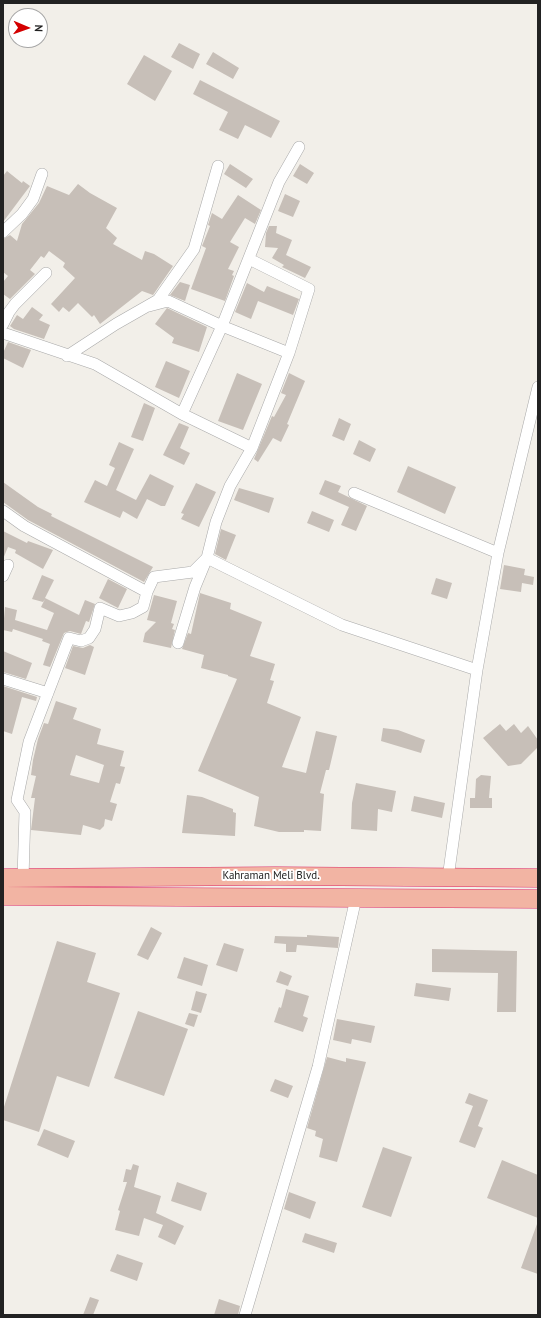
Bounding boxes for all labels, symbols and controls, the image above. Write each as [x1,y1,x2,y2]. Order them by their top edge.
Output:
north arrow [8,8,48,48]
text: N [32,25,46,32]
street label: Kahraman Meli Blvd. [222,869,320,883]

